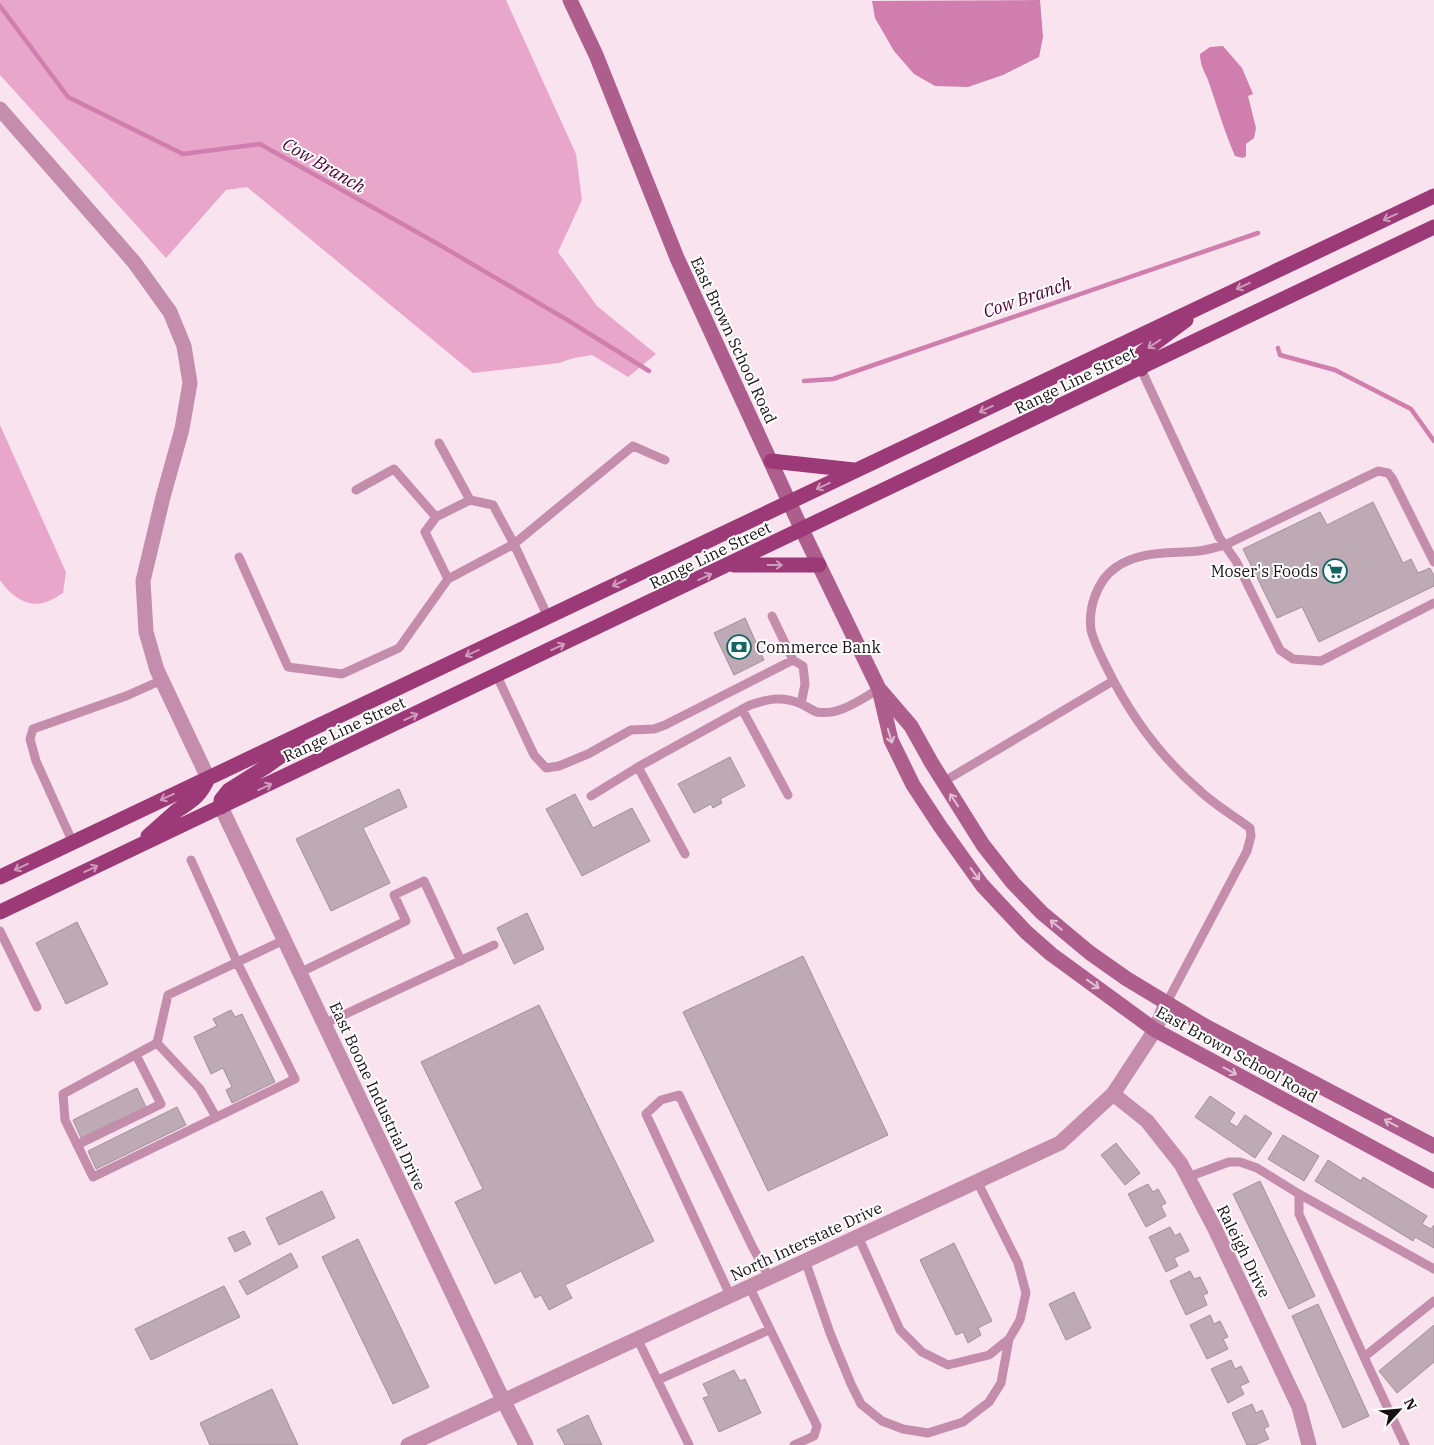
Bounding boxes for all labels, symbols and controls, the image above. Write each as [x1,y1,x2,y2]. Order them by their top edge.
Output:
water label: Cow Branch [278,132,370,198]
one-way arrow [1383,212,1398,222]
street label: East Brown School Road [687,253,782,427]
water label: Cow Branch [980,271,1074,323]
one-way arrow [1236,282,1251,292]
one-way arrow [1148,339,1162,349]
street label: Range Line Street [1011,342,1139,418]
one-way arrow [979,404,994,414]
one-way arrow [816,482,831,491]
street label: Range Line Street [646,517,774,593]
supermarket icon: Moser's Foods [1322,558,1348,584]
one-way arrow [766,560,782,570]
place label: Moser's Foods [1211,561,1318,581]
one-way arrow [697,572,712,581]
one-way arrow [612,579,627,588]
bank icon: Commerce Bank [726,634,752,660]
place label: Commerce Bank [756,637,881,657]
one-way arrow [550,641,565,651]
one-way arrow [465,648,480,658]
street label: Range Line Street [280,692,409,766]
one-way arrow [403,711,418,721]
one-way arrow [886,728,896,744]
one-way arrow [257,781,272,791]
one-way arrow [160,793,175,803]
one-way arrow [948,793,958,807]
one-way arrow [14,863,29,873]
one-way arrow [84,864,99,874]
one-way arrow [970,867,980,881]
one-way arrow [1050,919,1063,930]
one-way arrow [1086,979,1099,990]
street label: East Boone Industrial Drive [325,998,431,1194]
street label: East Brown School Road [1153,1001,1322,1107]
one-way arrow [1222,1067,1237,1076]
one-way arrow [1384,1118,1398,1128]
street label: North Interstate Drive [727,1197,885,1285]
street label: Raleigh Drive [1213,1201,1275,1301]
north arrow [1374,1385,1424,1435]
text: N [1400,1395,1421,1413]

